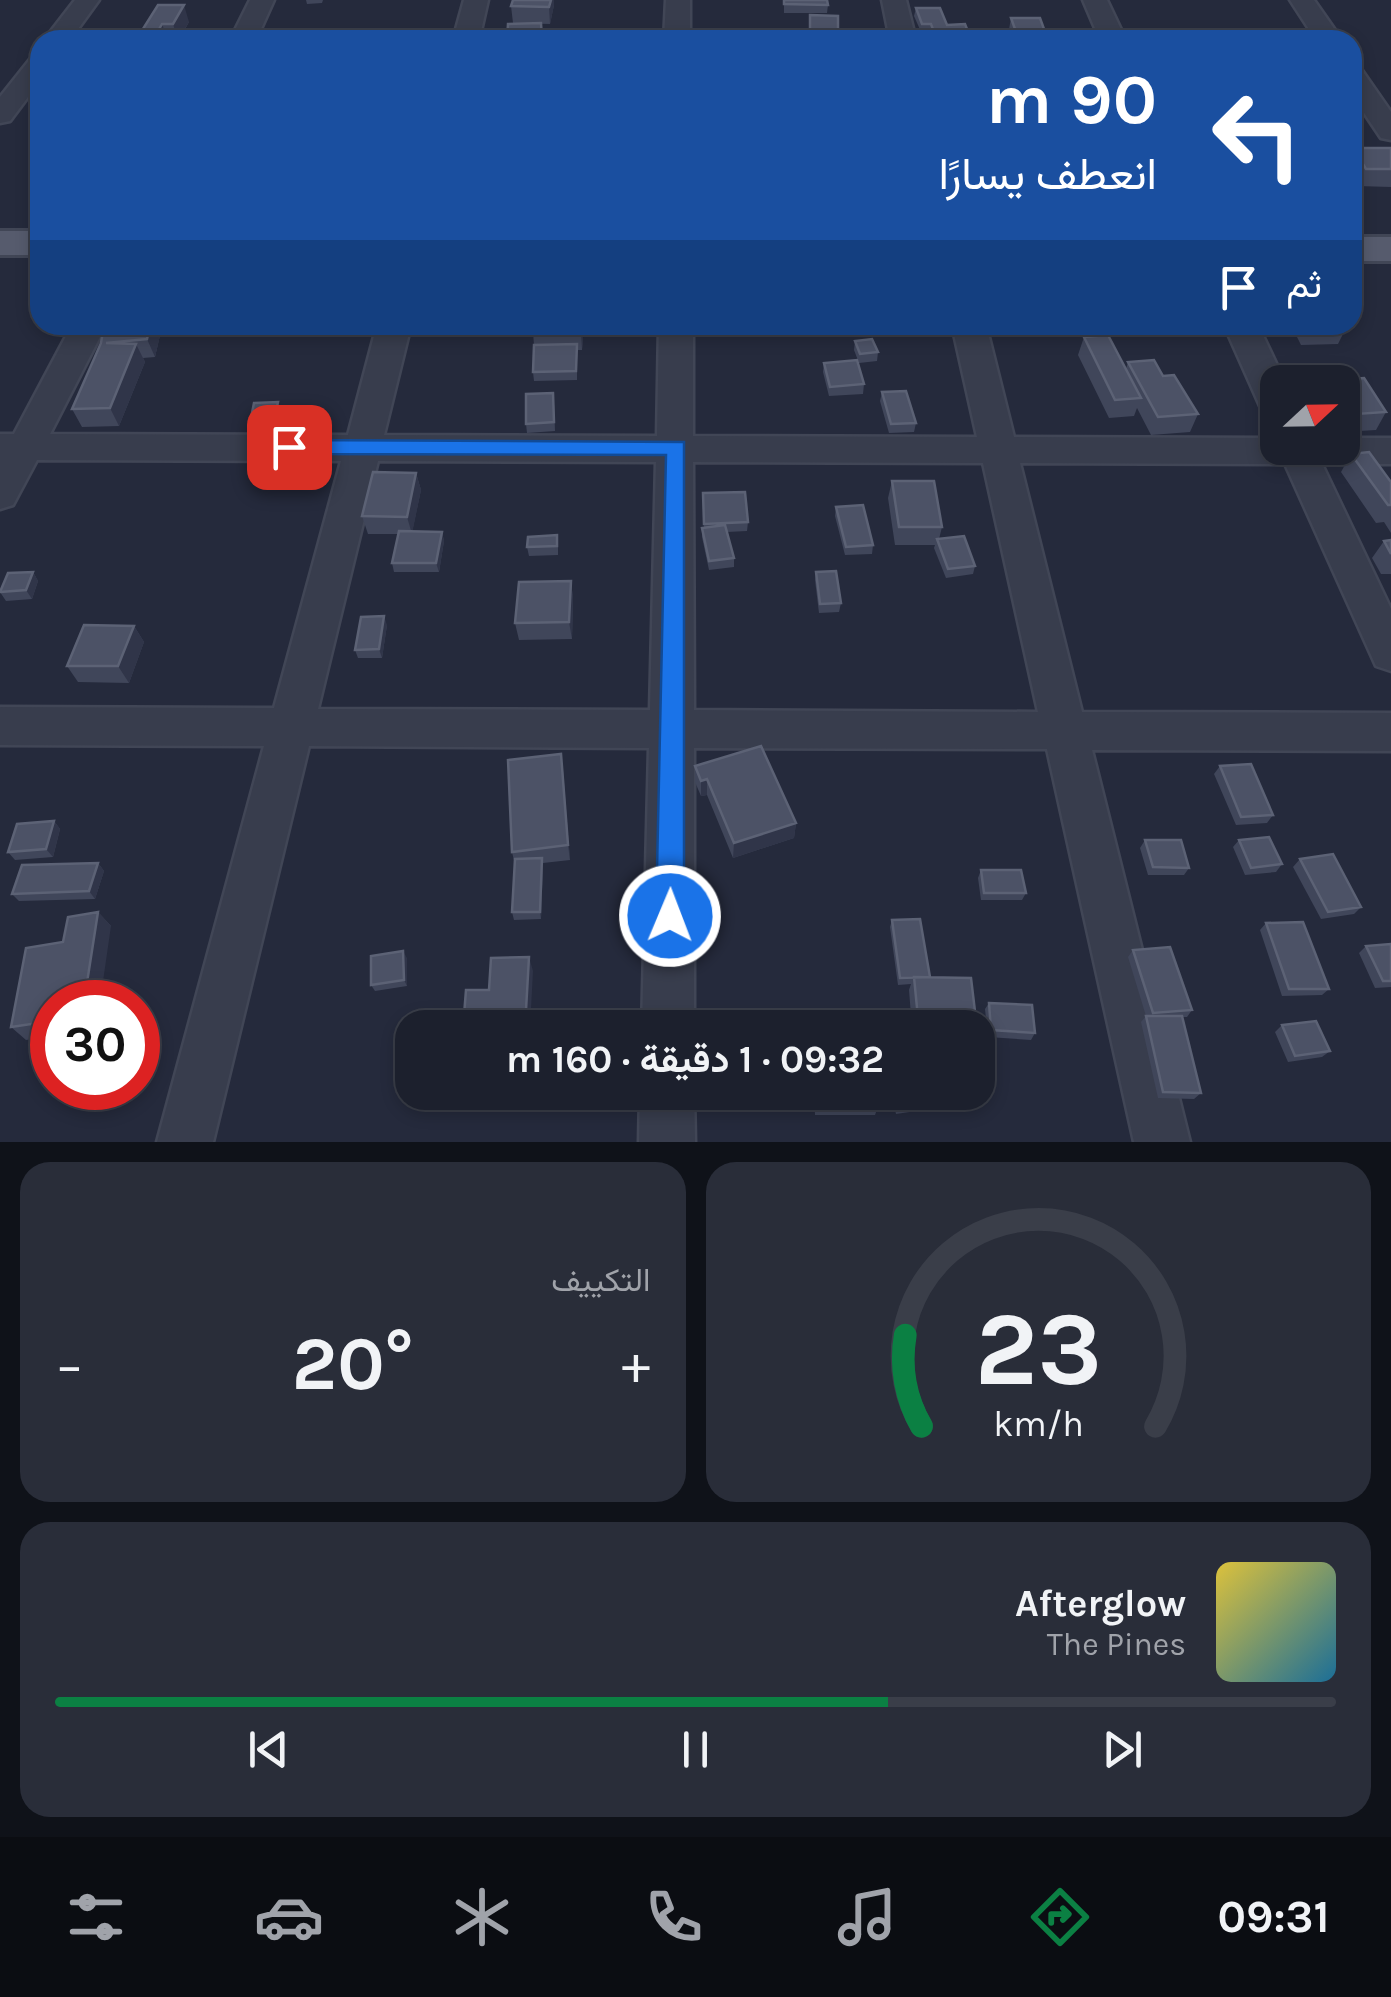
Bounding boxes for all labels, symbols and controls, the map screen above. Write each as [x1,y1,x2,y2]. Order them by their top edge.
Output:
text: 90 m [986,59,1157,141]
icon: left [1192,70,1322,200]
text: انعطف يسارًا [939,148,1157,200]
icon: arrive [1211,260,1266,315]
text: ثم [1286,262,1322,307]
north arrow [1260,365,1360,465]
map controls [1260,365,1360,465]
pin [247,405,332,490]
icon: arrive [262,420,317,475]
position arrow [618,864,722,968]
speed limit sign: 30 [30,980,160,1110]
text: 09:32 · 1 دقيقة · 160 m [506,1037,884,1082]
text: التكييف [551,1262,651,1299]
text: 23 [974,1289,1102,1410]
text: 20° [292,1320,414,1408]
text: − [55,1333,84,1397]
text: + [622,1333,650,1397]
text: km/h [993,1403,1084,1445]
text: Afterglow [1015,1581,1186,1626]
text: The Pines [1047,1626,1186,1663]
icon: previous [241,1722,296,1777]
icon: pause [668,1722,723,1777]
icon: next [1095,1722,1150,1777]
icon: filters [61,1882,131,1952]
icon: car [254,1882,324,1952]
icon: climate [447,1882,517,1952]
icon: phone [639,1882,709,1952]
icon: music [832,1882,902,1952]
icon: directions [1025,1882,1095,1952]
text: 09:31 [1218,1891,1330,1943]

